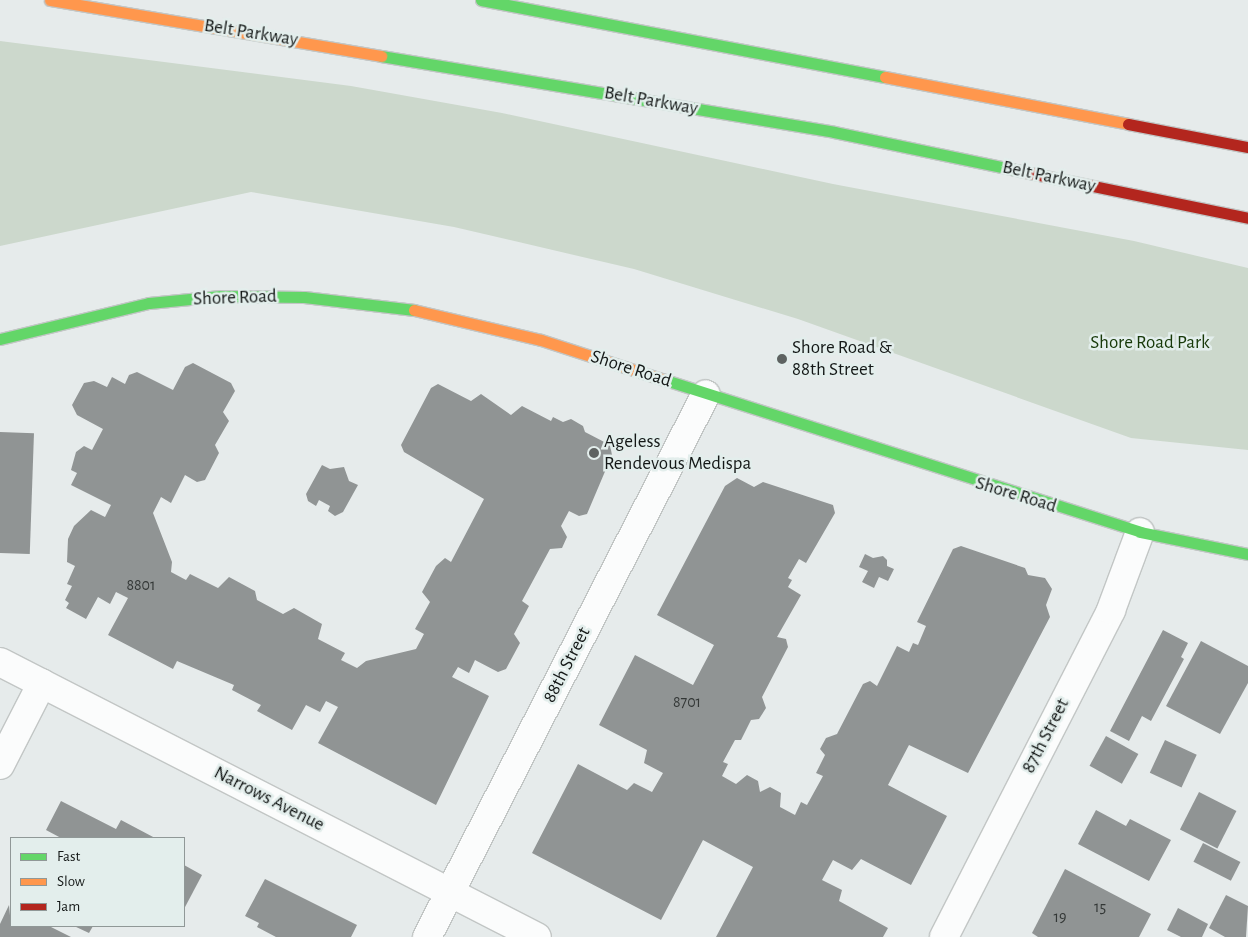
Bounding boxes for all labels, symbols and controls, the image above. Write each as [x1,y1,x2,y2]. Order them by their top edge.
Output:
street label: Belt Parkway [202,14,300,52]
street label: Belt Parkway [602,82,700,120]
street label: Belt Parkway [1000,156,1098,198]
street label: Shore Road [193,285,277,311]
park label: Shore Road Park [1090,332,1210,354]
place label: Shore Road & 88th Street [792,337,892,381]
street label: Shore Road [588,345,674,393]
marker: Shore Road & 88th Street [776,353,788,365]
place label: Ageless Rendevous Medispa [604,431,751,475]
marker: Ageless Rendevous Medispa [588,447,600,459]
street label: Shore Road [973,472,1059,518]
house number: 8801 [126,575,156,595]
street label: 88th Street [538,623,596,707]
house number: 8701 [673,692,701,712]
street label: 87th Street [1018,695,1074,777]
street label: Narrows Avenue [210,761,328,837]
legend [10,837,185,927]
text: Fast [57,849,80,864]
text: Slow [57,874,85,889]
house number: 15 [1094,897,1106,917]
text: Jam [57,899,80,914]
house number: 19 [1053,907,1067,927]

